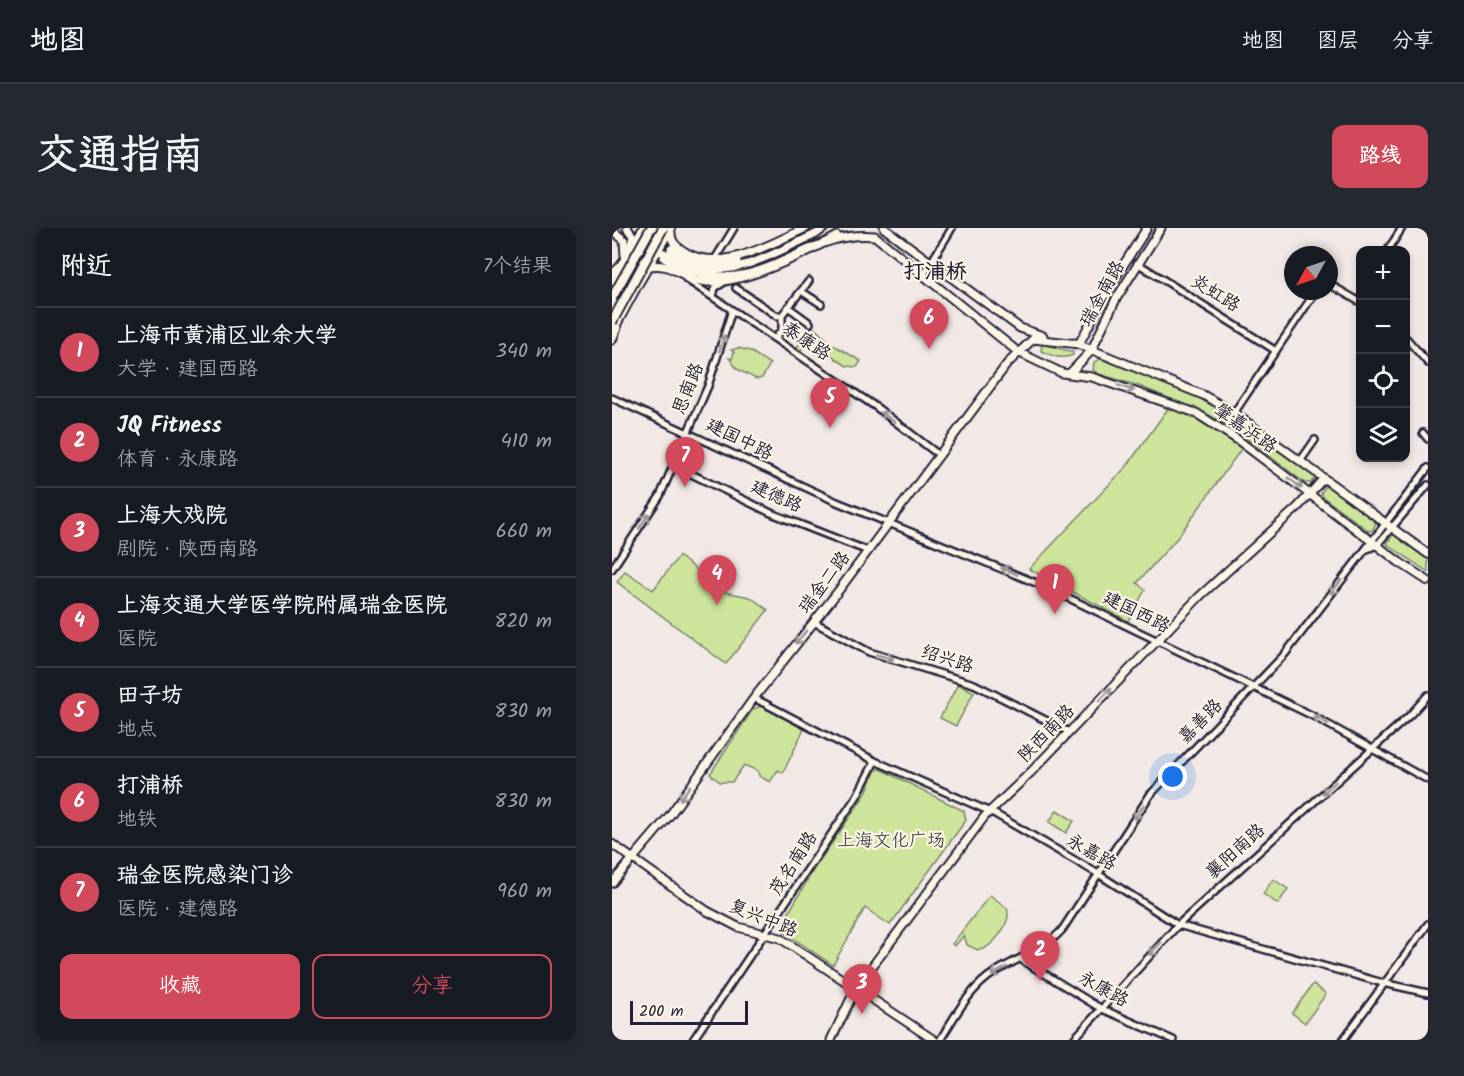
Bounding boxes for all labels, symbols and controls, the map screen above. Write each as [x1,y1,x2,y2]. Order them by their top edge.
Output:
text: 地图 [30,19,86,64]
text: 地图 [1242,25,1284,58]
text: 图层 [1317,25,1359,58]
text: 分享 [1392,25,1434,58]
text: 交通指南 [36,123,204,190]
button: 路线 [1332,125,1428,188]
text: 附近 [60,246,112,288]
north arrow [1284,246,1338,300]
map controls [1356,246,1410,462]
button: + [1356,246,1410,300]
text: 7个结果 [483,251,552,283]
street label: 瑞金南路 [1073,255,1133,333]
district label: 打浦桥 [904,256,967,289]
street label: 炎虹路 [1184,267,1246,321]
pin: 6 [910,300,948,349]
button: − [1356,300,1410,354]
street label: 泰康路 [776,315,836,369]
text: 上海市黄浦区业余大学 [117,319,337,354]
one-way arrow [717,334,728,353]
text: 1 [76,336,83,368]
text: 340 m [496,336,552,368]
text: 大学 · 建国西路 [117,354,258,386]
button: locate [1356,354,1410,408]
street label: 思南路 [665,359,713,419]
pin: 5 [810,378,850,428]
one-way arrow [1116,384,1135,395]
street label: 肇嘉浜路 [1207,396,1283,462]
button: layers [1356,408,1410,462]
text: JQ Fitness [117,409,222,444]
one-way arrow [881,410,897,423]
street label: 建国中路 [700,411,778,469]
text: 2 [74,426,85,458]
text: 410 m [501,426,552,458]
pin: 7 [666,438,704,487]
text: 体育 · 永康路 [117,444,238,476]
street label: 建德路 [745,473,807,521]
one-way arrow [1286,476,1302,489]
text: 上海大戏院 [117,499,227,534]
one-way arrow [638,513,650,529]
text: 3 [74,516,85,548]
text: 660 m [496,516,552,548]
text: 剧院 · 陕西南路 [117,534,258,566]
street label: 瑞金二路 [792,546,858,620]
pin: 4 [698,556,736,605]
pin: 1 [1036,564,1074,614]
one-way arrow [1001,565,1019,576]
one-way arrow [1330,578,1342,594]
street label: 建国西路 [1097,584,1175,642]
text: 上海交通大学医学院附属瑞金医院 [117,589,447,624]
text: 4 [74,606,85,638]
text: 820 m [494,606,552,638]
text: 医院 [117,624,157,656]
one-way arrow [795,629,808,645]
street label: 绍兴路 [917,638,977,682]
one-way arrow [875,652,894,663]
text: 田子坊 [117,679,183,714]
one-way arrow [1098,688,1112,703]
street label: 嘉善路 [1172,693,1230,751]
text: 5 [74,696,85,728]
text: 830 m [495,696,552,728]
street label: 陕西南路 [1012,698,1082,770]
text: 地点 [117,714,157,746]
one-way arrow [1313,714,1330,726]
your location [1158,762,1187,791]
text: 打浦桥 [117,769,183,804]
one-way arrow [1322,781,1337,795]
one-way arrow [679,785,691,801]
text: 6 [74,786,85,818]
text: 830 m [495,786,552,818]
one-way arrow [1133,803,1145,820]
text: 地铁 [117,804,157,836]
street label: 襄阳南路 [1200,817,1272,887]
street label: 茂名南路 [762,826,826,902]
park label: 上海文化广场 [837,827,945,856]
street label: 永嘉路 [1060,827,1122,879]
text: 瑞金医院感染门诊 [117,859,293,894]
text: 7 [75,876,84,908]
text: 960 m [497,876,552,908]
street label: 复兴中路 [724,892,802,946]
text: 医院 · 建德路 [117,894,238,926]
pin: 2 [1020,932,1060,981]
one-way arrow [1149,941,1163,956]
button: 收藏 [60,954,300,1019]
button: 分享 [312,954,552,1019]
pin: 3 [842,964,882,1014]
street label: 永康路 [1072,964,1134,1016]
one-way arrow [991,965,1008,977]
scale bar [630,998,748,1026]
text: 200 m [639,999,683,1024]

